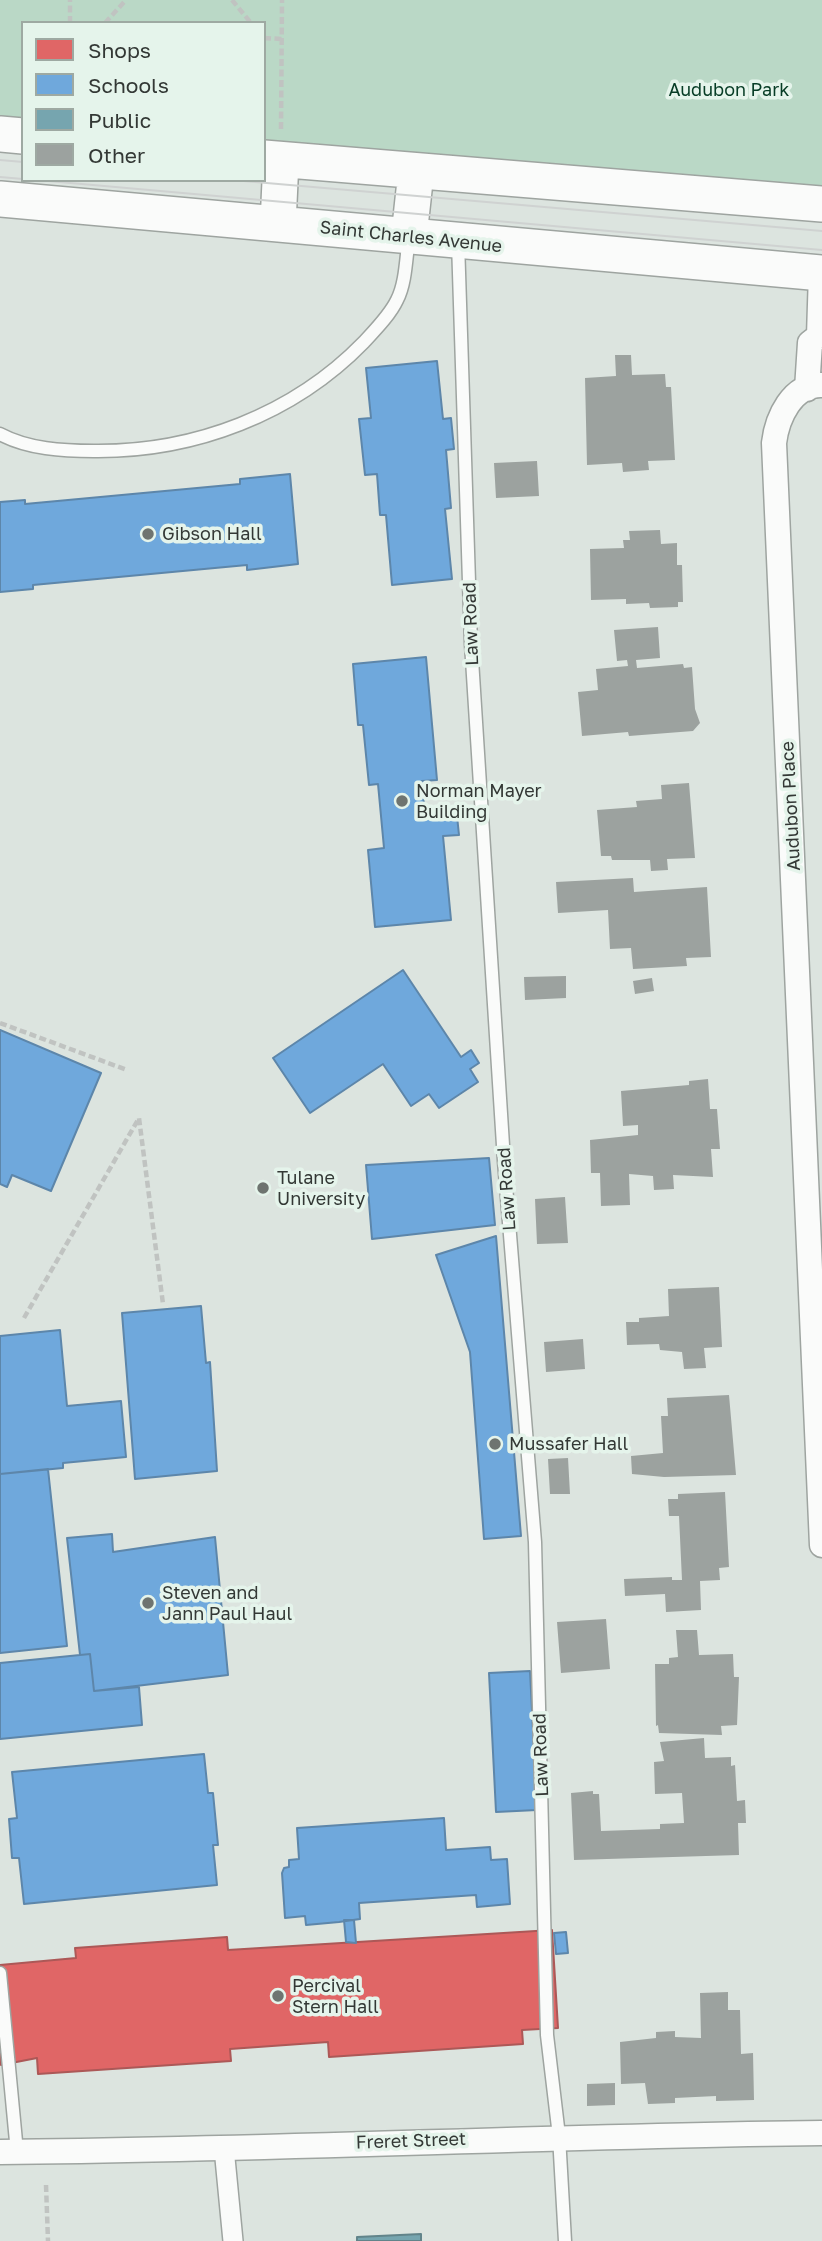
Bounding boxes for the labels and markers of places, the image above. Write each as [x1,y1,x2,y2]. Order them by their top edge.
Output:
place label: Gibson Hall [162,523,262,545]
marker: Gibson Hall [140,526,156,542]
place label: Norman Mayer Building [416,780,542,822]
marker: Norman Mayer Building [394,793,410,809]
place label: Tulane University [277,1167,365,1210]
marker: Tulane University [255,1180,271,1196]
place label: Mussafer Hall [509,1433,628,1455]
marker: Mussafer Hall [487,1436,503,1452]
place label: Steven and Jann Paul Haul [162,1582,292,1624]
marker: Steven and Jann Paul Haul [140,1595,156,1611]
place label: Percival Stern Hall [292,1975,379,2018]
marker: Percival Stern Hall [270,1988,286,2004]

